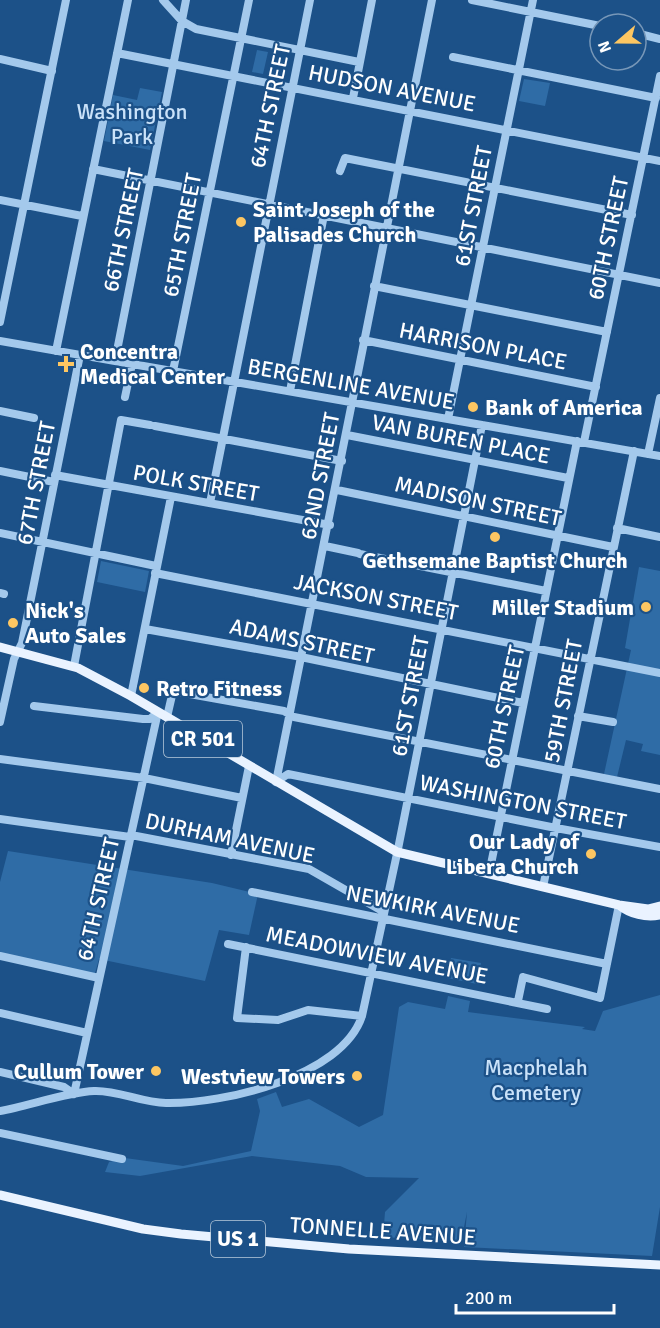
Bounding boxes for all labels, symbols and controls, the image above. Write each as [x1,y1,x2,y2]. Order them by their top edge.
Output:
north arrow [588,12,648,72]
text: N [594,38,616,55]
street label: 64TH STREET [244,42,296,170]
street label: HUDSON AVENUE [306,59,478,117]
park label: Washington Park [76,98,188,150]
street label: 61ST STREET [448,143,498,269]
street label: 66TH STREET [97,166,149,294]
street label: 65TH STREET [157,171,207,299]
street label: 60TH STREET [582,174,634,302]
place label: Saint Joseph of the Palisades Church [253,196,435,248]
marker: Saint Joseph of the Palisades Church [234,215,248,229]
street label: HARRISON PLACE [397,317,569,375]
place label: Concentra Medical Center [80,338,225,390]
street label: BERGENLINE AVENUE [245,352,457,416]
marker: Concentra Medical Center [57,355,75,373]
place label: Bank of America [485,394,643,421]
marker: Bank of America [466,400,480,414]
street label: VAN BUREN PLACE [370,408,552,470]
street label: 62ND STREET [294,410,346,542]
street label: 67TH STREET [11,419,61,547]
street label: POLK STREET [131,459,261,507]
street label: MADISON STREET [392,470,564,532]
marker: Gethsemane Baptist Church [488,530,502,544]
place label: Gethsemane Baptist Church [362,547,628,574]
street label: JACKSON STREET [292,568,461,626]
place label: Miller Stadium [491,594,634,621]
place label: Nick's Auto Sales [25,597,126,649]
marker: Miller Stadium [639,600,653,614]
street label: ADAMS STREET [227,613,377,670]
marker: Nick's Auto Sales [6,616,20,630]
street label: 61ST STREET [385,633,435,759]
street label: 59TH STREET [538,637,588,765]
street label: 60TH STREET [478,643,530,771]
place label: Retro Fitness [156,675,282,702]
marker: Retro Fitness [137,681,151,695]
road number: CR 501 [164,721,242,757]
street label: WASHINGTON STREET [417,769,629,835]
street label: DURHAM AVENUE [143,807,317,869]
place label: Our Lady of Libera Church [446,828,580,880]
street label: 64TH STREET [71,835,125,963]
marker: Our Lady of Libera Church [584,847,598,861]
street label: NEWKIRK AVENUE [344,879,522,939]
street label: MEADOWVIEW AVENUE [264,920,490,990]
park label: Macphelah Cemetery [484,1054,588,1106]
place label: Cullum Tower [14,1058,144,1085]
place label: Westview Towers [181,1063,345,1090]
marker: Cullum Tower [149,1064,163,1078]
marker: Westview Towers [350,1069,364,1083]
street label: TONNELLE AVENUE [289,1211,477,1251]
road number: US 1 [211,1221,265,1257]
scale bar [456,1277,614,1315]
text: 200 m [465,1287,512,1309]

